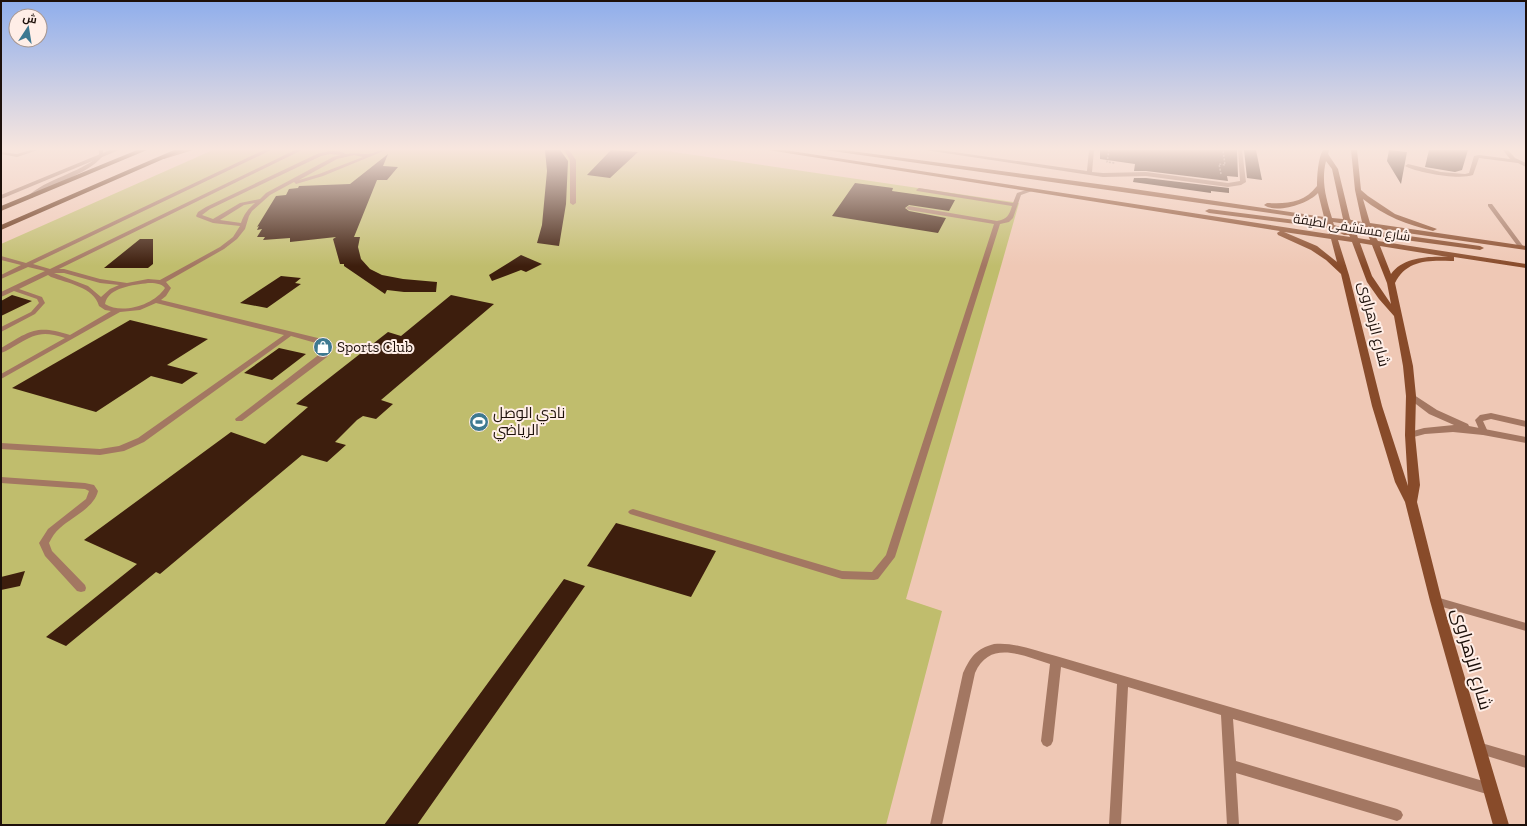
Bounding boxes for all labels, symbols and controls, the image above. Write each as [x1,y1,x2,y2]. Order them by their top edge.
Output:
north arrow [8,8,48,48]
text: ش [22,11,38,27]
street label: شارع مستشفى لطيفة [1292,211,1412,245]
street label: شارع الزهراوى [1353,280,1393,369]
shop icon: Sports Club [312,336,334,358]
place label: Sports Club [337,338,413,356]
place label: نادي الوصل الرياضي [493,404,565,442]
sports icon: نادي الوصل الرياضي [468,411,490,433]
street label: شارع الزهراوى [1446,606,1497,713]

